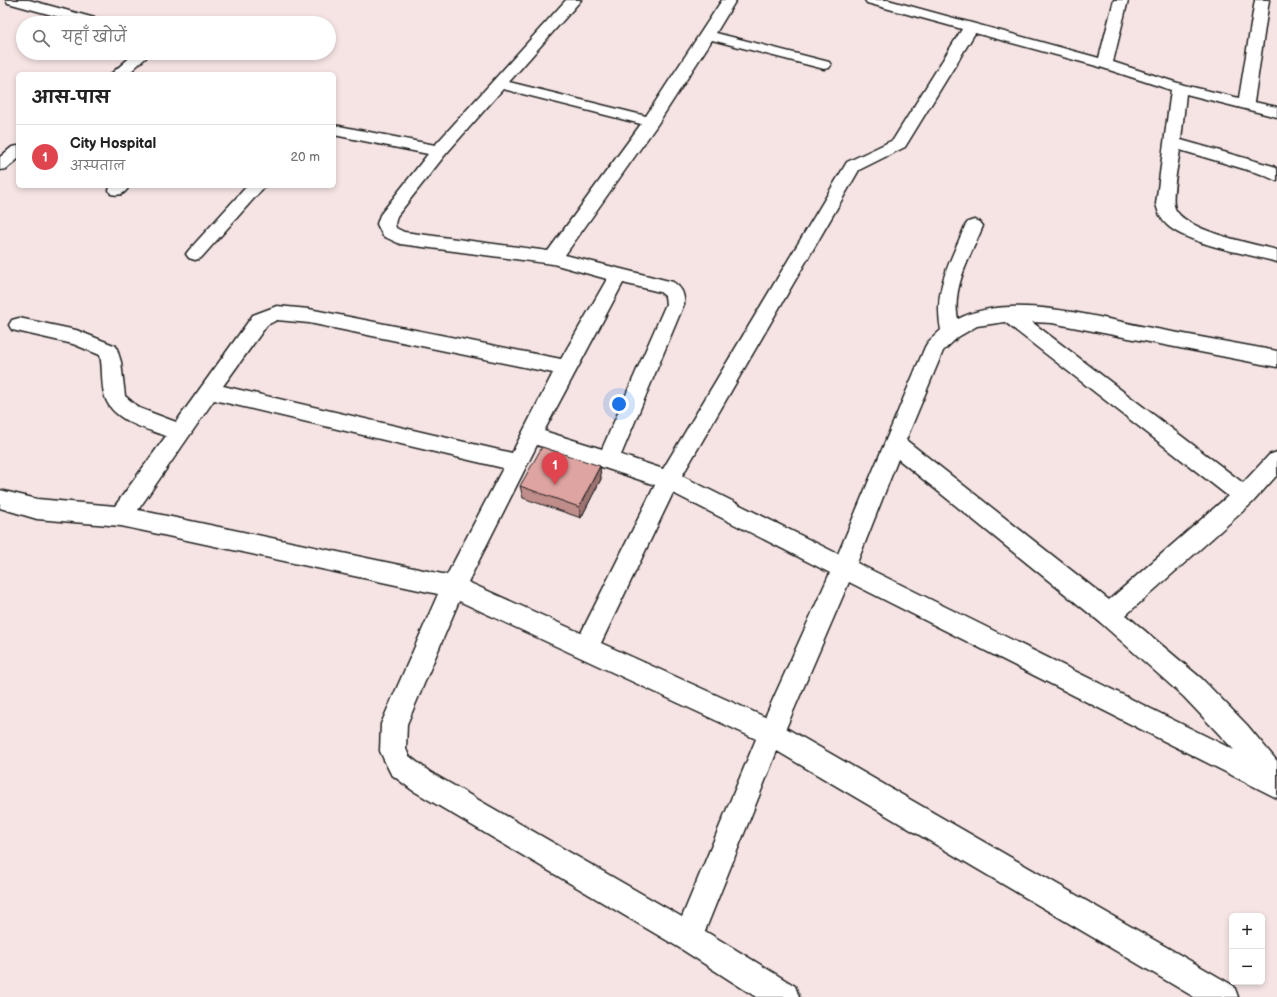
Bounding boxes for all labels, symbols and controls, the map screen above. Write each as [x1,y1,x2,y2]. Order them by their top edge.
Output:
search box [16,16,336,60]
icon: search [30,27,52,49]
text: यहाँ खोजें [62,28,127,47]
text: आस-पास [32,88,110,108]
text: City Hospital [70,134,156,153]
text: 1 [42,149,48,165]
text: 20 m [290,149,320,165]
text: अस्पताल [70,158,125,174]
your location [609,394,629,414]
pin: 1 [542,452,568,485]
map controls [1229,913,1265,985]
button: + [1229,913,1265,949]
button: − [1229,949,1265,985]

